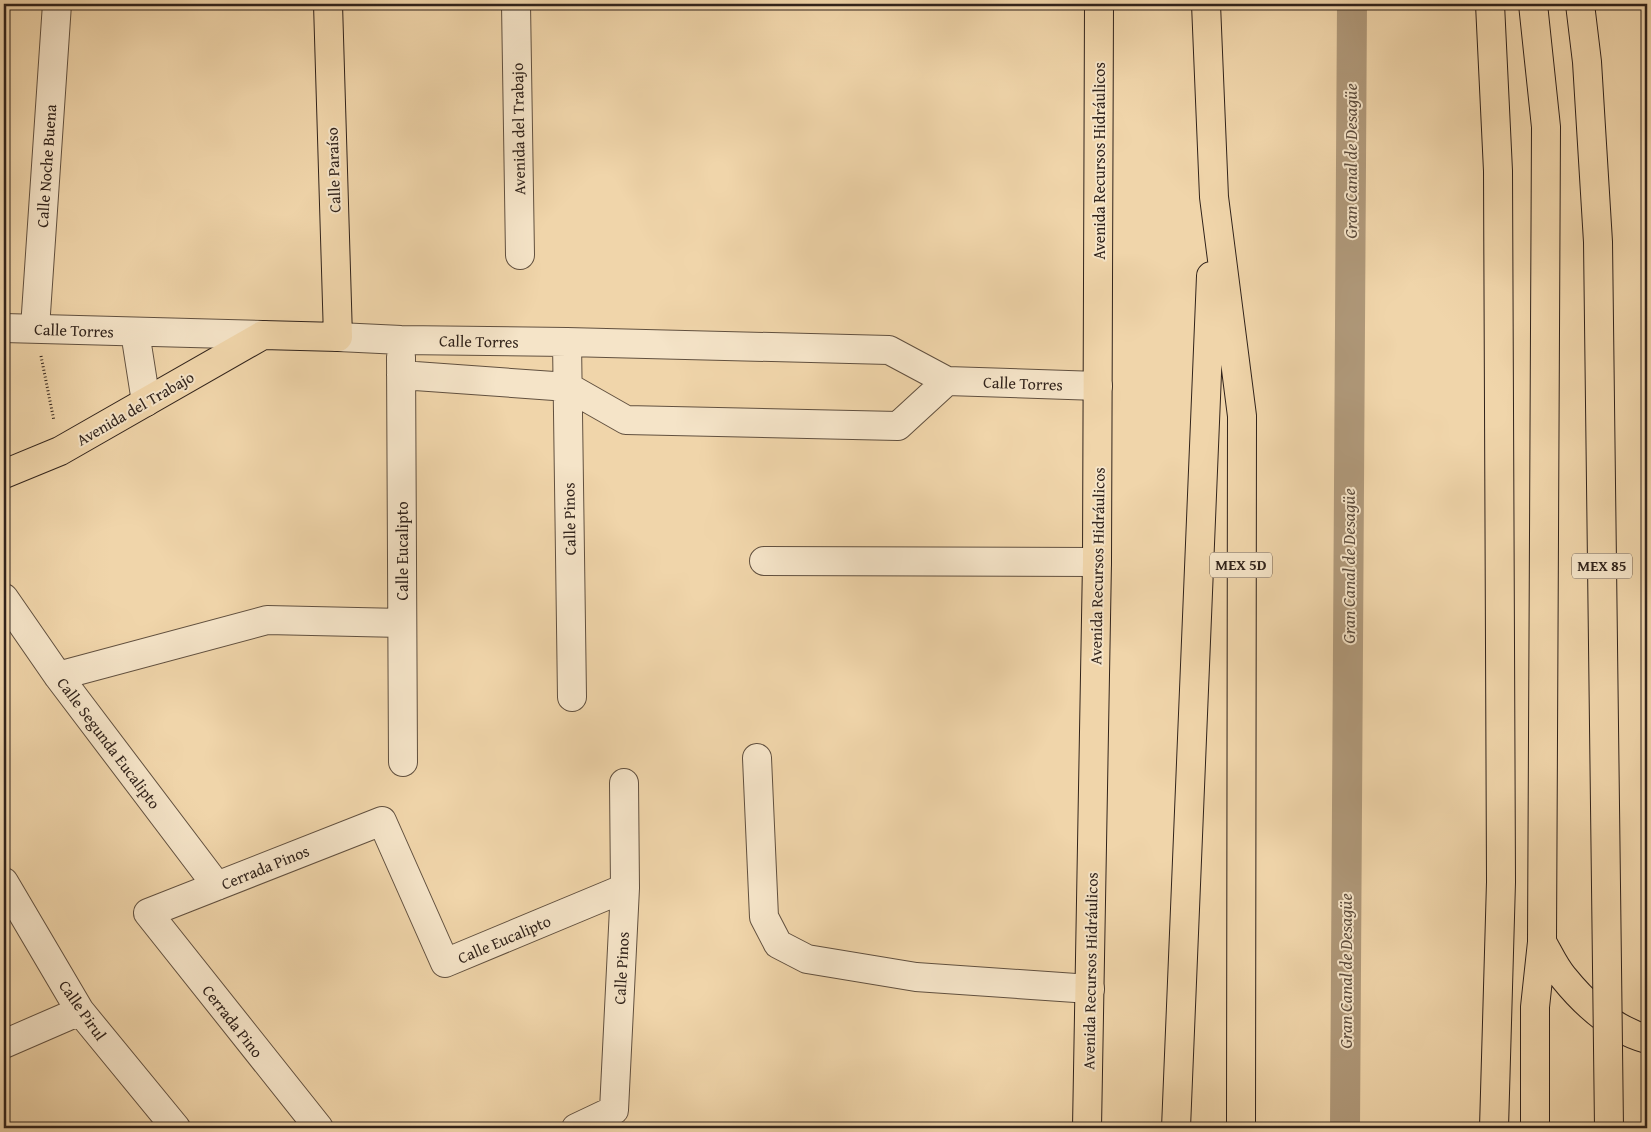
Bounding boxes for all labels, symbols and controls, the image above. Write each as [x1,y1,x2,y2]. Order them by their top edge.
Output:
street label: Avenida Recursos Hidráulicos [1087,62,1111,260]
street label: Avenida del Trabajo [505,63,531,195]
water label: Gran Canal de Desagüe [1337,83,1364,239]
street label: Calle Noche Buena [30,103,62,228]
street label: Calle Paraíso [320,127,346,213]
street label: Calle Torres [34,317,114,343]
street label: Calle Torres [439,328,519,354]
street label: Avenida del Trabajo [72,364,198,452]
street label: Calle Torres [983,370,1063,396]
street label: Avenida Recursos Hidráulicos [1083,467,1111,665]
street label: Calle Pinos [556,482,582,556]
water label: Gran Canal de Desagüe [1335,488,1362,644]
street label: Calle Eucalipto [390,501,414,601]
road number: MEX 5D [1210,552,1272,578]
road number: MEX 85 [1572,554,1632,578]
street label: Calle Segunda Eucalipto [51,672,167,814]
street label: Cerrada Pinos [217,838,313,896]
street label: Avenida Recursos Hidráulicos [1076,872,1104,1070]
water label: Gran Canal de Desagüe [1332,893,1359,1049]
street label: Calle Eucalipto [454,909,554,969]
street label: Calle Pinos [607,931,635,1005]
street label: Calle Pirul [53,975,113,1046]
street label: Cerrada Pino [197,979,269,1063]

